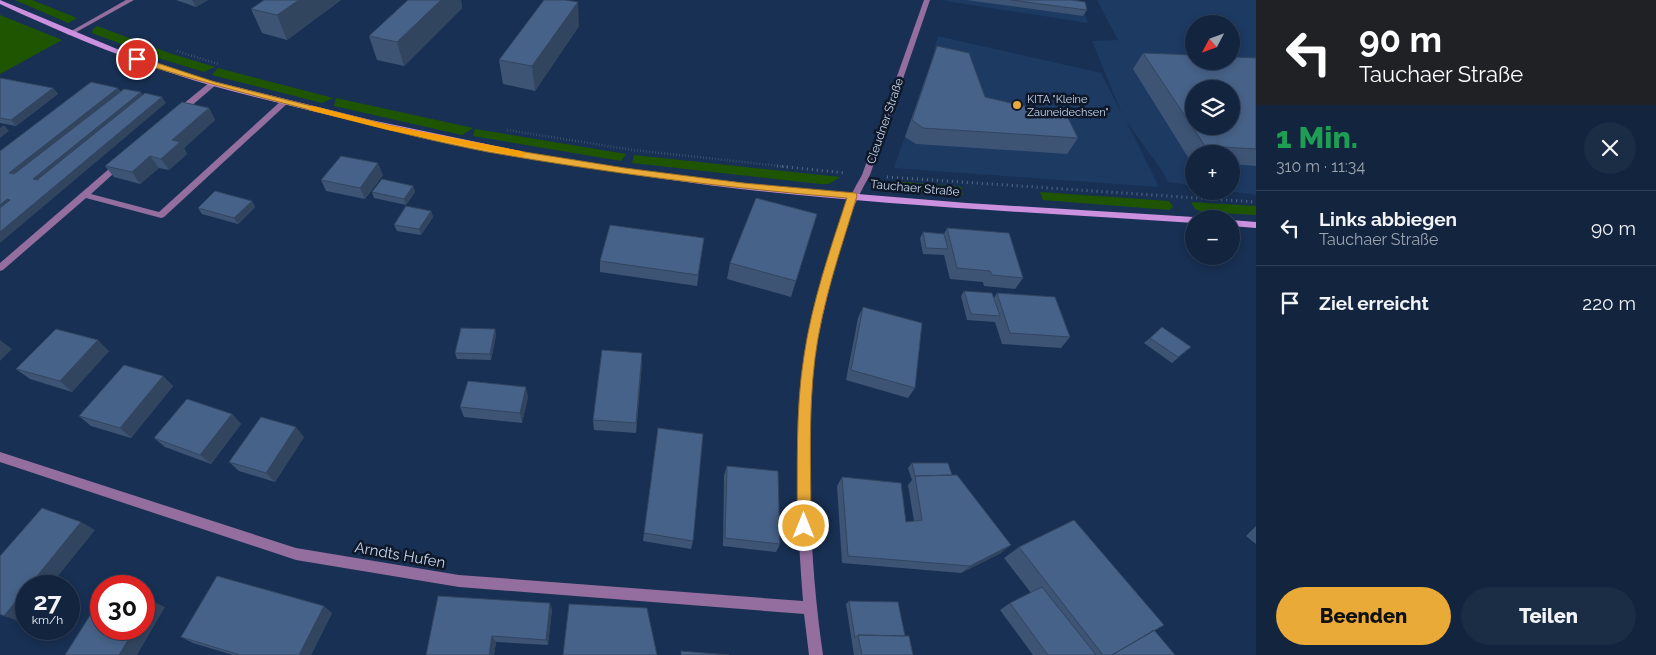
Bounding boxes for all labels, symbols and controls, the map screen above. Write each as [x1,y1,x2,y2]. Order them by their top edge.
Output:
north arrow [1185,15,1240,70]
map controls [1185,15,1240,265]
text: 90 m [1359,19,1442,60]
icon: left [1276,20,1341,85]
pin [116,38,158,80]
icon: arrive [123,45,151,73]
text: Tauchaer Straße [1359,61,1523,87]
street label: Cleudner Straße [864,76,906,166]
button: layers [1185,80,1240,135]
place label: KITA "Kleine Zauneidechsen" [1027,93,1109,119]
marker: KITA "Kleine Zauneidechsen" [1011,99,1023,111]
text: 1 Min. [1276,120,1358,155]
button: close [1584,122,1636,174]
button: + [1185,145,1240,200]
text: 310 m · 11:34 [1276,157,1365,176]
street label: Tauchaer Straße [870,177,960,199]
text: Links abbiegen [1319,208,1457,230]
button: − [1185,210,1240,265]
icon: left [1276,214,1304,242]
text: 90 m [1591,217,1636,239]
text: Tauchaer Straße [1319,230,1438,249]
icon: arrive [1276,289,1304,317]
text: Ziel erreicht [1319,292,1429,314]
text: 220 m [1582,292,1636,314]
position arrow [777,499,829,551]
street label: Arndts Hufen [353,538,447,572]
speed limit sign: 30 [90,575,155,640]
text: 27 [33,586,62,616]
button: Beenden [1276,587,1451,645]
button: Teilen [1461,587,1636,645]
text: km/h [32,613,63,627]

